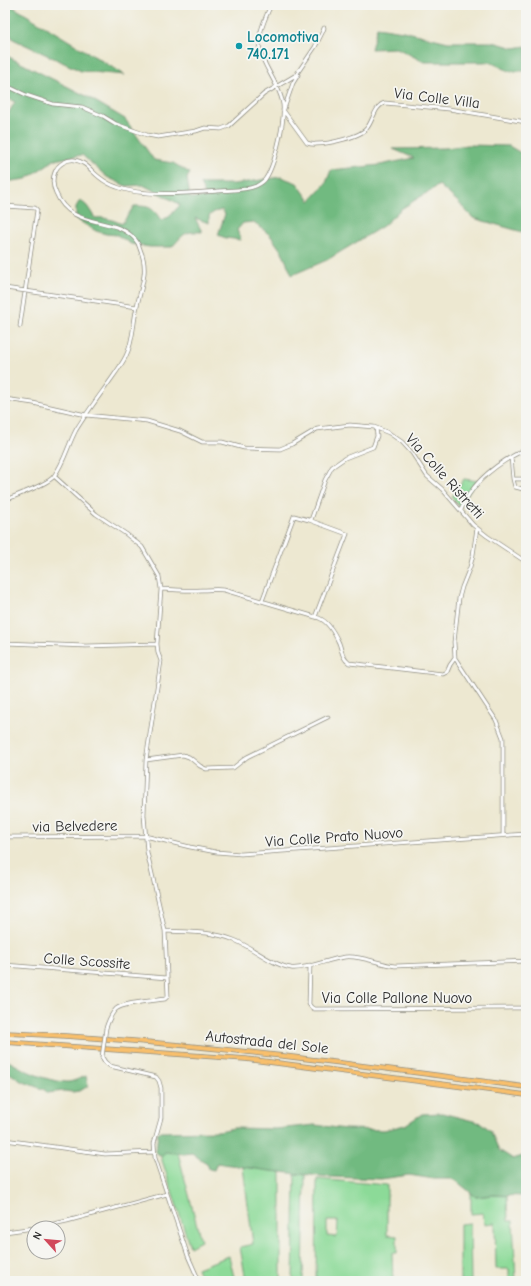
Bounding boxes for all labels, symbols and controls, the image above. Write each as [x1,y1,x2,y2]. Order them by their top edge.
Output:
place label: Locomotiva 740.171 [247,28,319,63]
marker: Locomotiva 740.171 [234,41,244,51]
street label: Via Colle Villa [393,84,481,112]
street label: Via Colle Ristretti [402,430,488,522]
street label: via Belvedere [32,816,118,836]
street label: Via Colle Prato Nuovo [264,823,404,851]
street label: Colle Scossite [43,949,131,973]
street label: Via Colle Pallone Nuovo [322,989,472,1007]
street label: Autostrada del Sole [205,1027,330,1057]
north arrow [26,1220,66,1260]
text: N [30,1230,45,1242]

